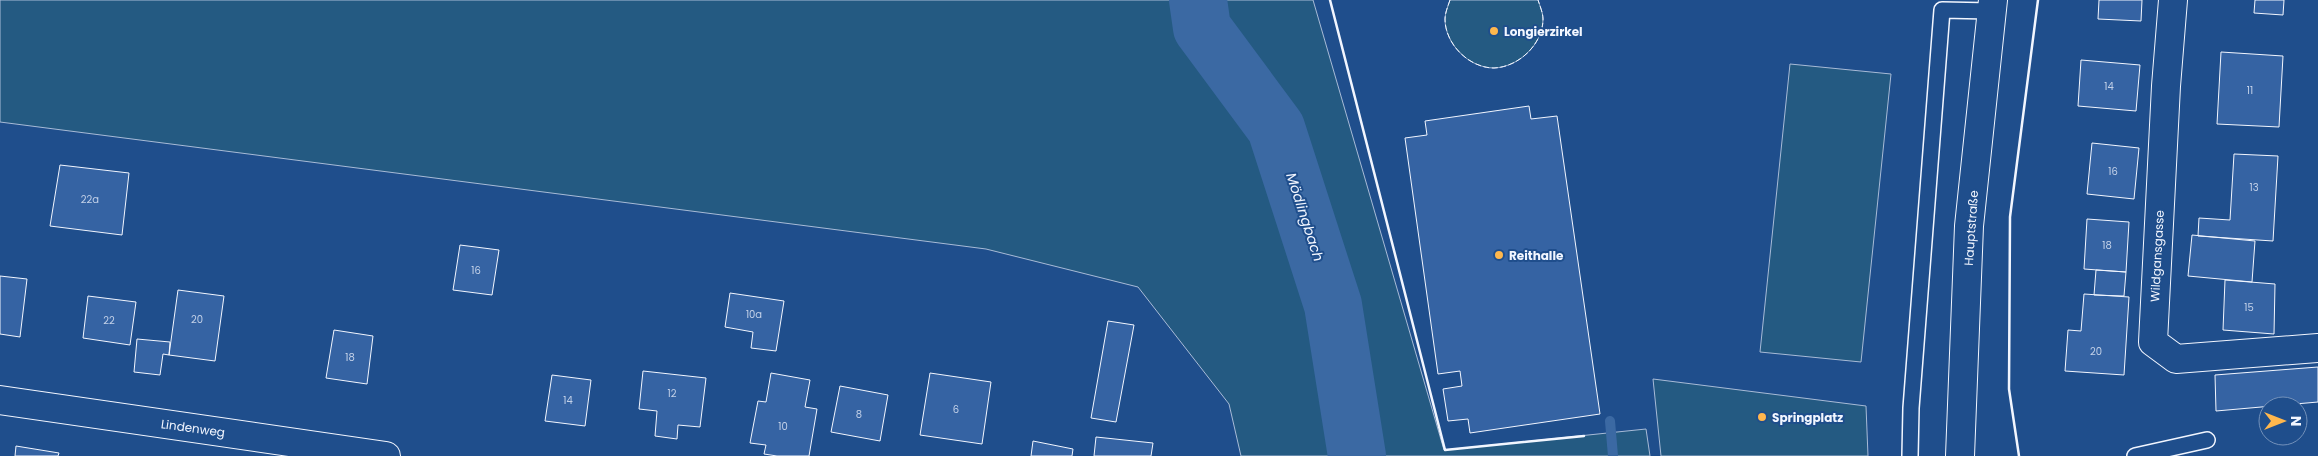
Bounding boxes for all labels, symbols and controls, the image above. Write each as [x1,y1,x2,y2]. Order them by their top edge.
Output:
place label: Longierzirkel [1504,23,1583,40]
marker: Longierzirkel [1488,25,1500,37]
house number: 14 [2104,79,2114,94]
house number: 11 [2247,83,2253,98]
house number: 16 [2108,164,2118,179]
water label: Mödlingbach [1281,170,1329,264]
house number: 13 [2249,180,2259,195]
street label: Hauptstraße [1960,190,1982,266]
house number: 22a [81,192,99,207]
street label: Wildgansgasse [2146,210,2168,302]
house number: 18 [2102,238,2112,253]
place label: Reithalle [1509,247,1564,264]
marker: Reithalle [1493,249,1505,261]
house number: 16 [471,263,481,278]
house number: 15 [2244,300,2254,315]
house number: 10a [746,307,762,322]
house number: 20 [191,312,203,327]
house number: 22 [103,313,115,328]
house number: 20 [2090,344,2102,359]
house number: 18 [345,350,355,365]
house number: 12 [668,386,677,401]
house number: 14 [563,393,573,408]
north arrow [2258,396,2308,446]
house number: 6 [953,402,959,417]
house number: 8 [856,407,862,422]
place label: Springplatz [1772,409,1843,426]
marker: Springplatz [1756,411,1768,423]
street label: Lindenweg [160,415,226,441]
text: N [2286,416,2306,426]
house number: 10 [778,419,788,434]

